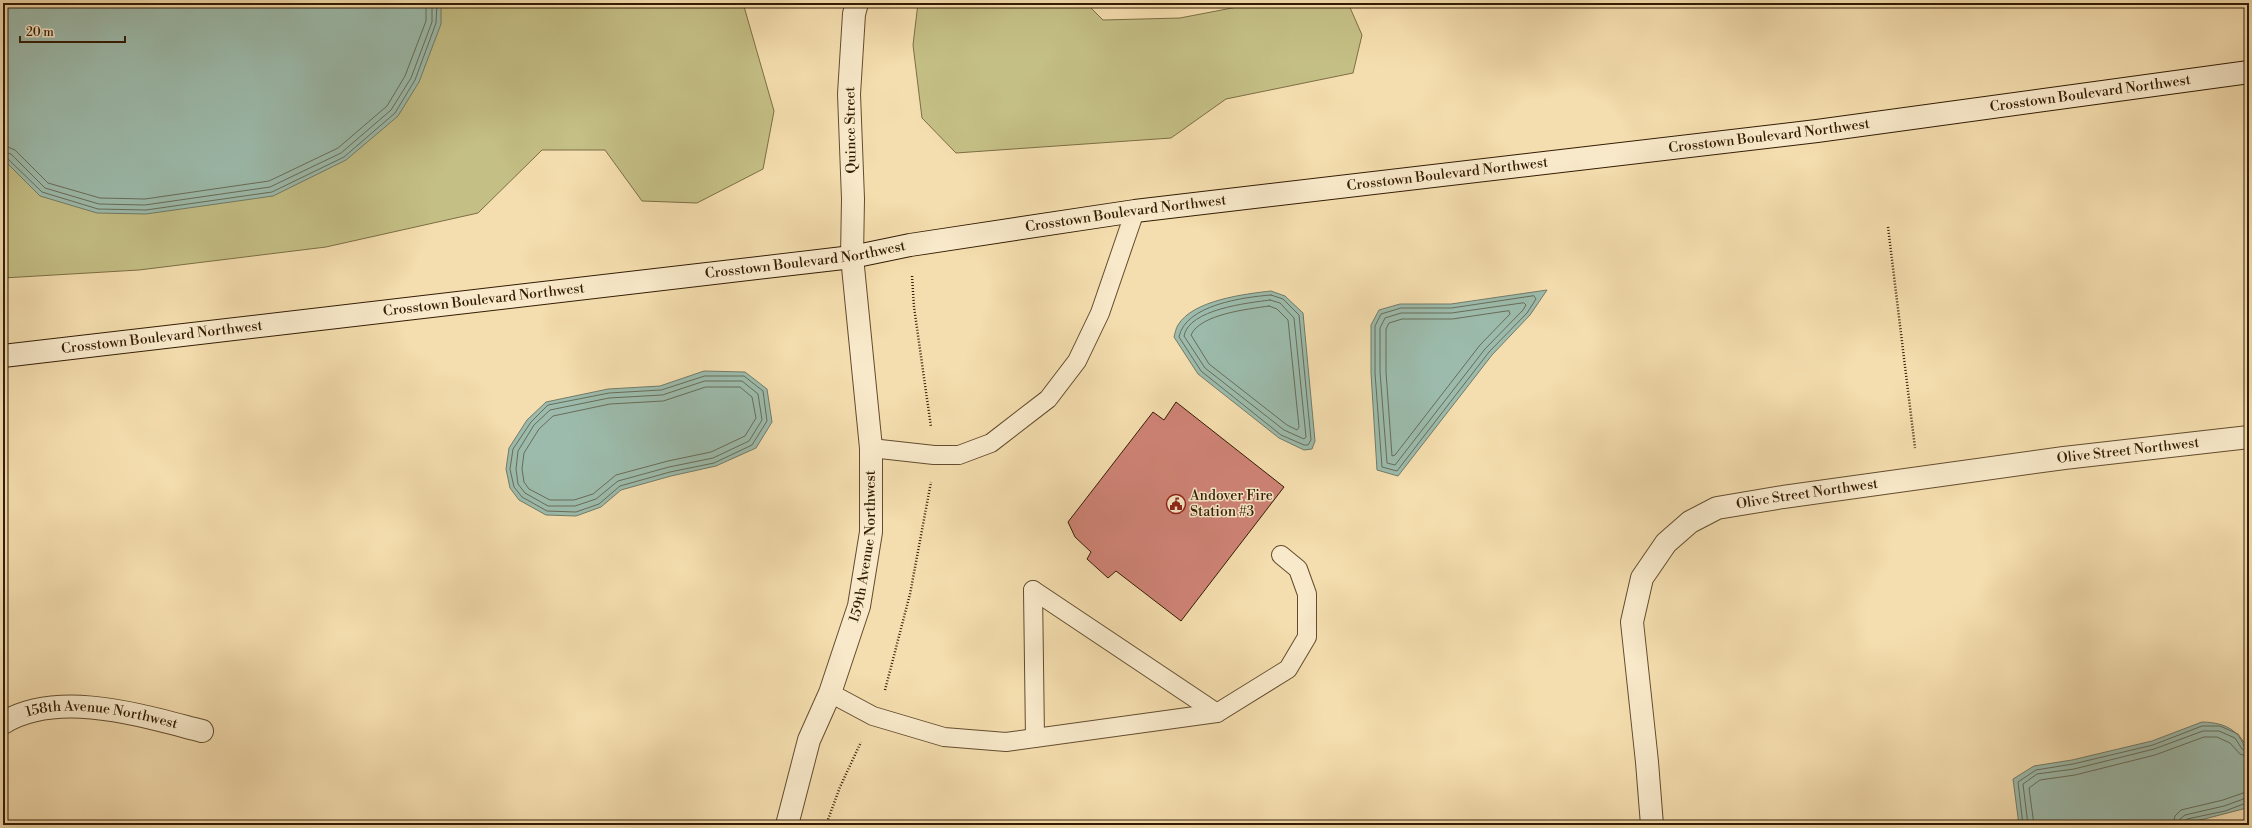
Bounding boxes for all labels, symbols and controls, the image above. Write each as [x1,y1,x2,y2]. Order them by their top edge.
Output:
scale bar [20,18,125,44]
text: 20 m [26,25,54,40]
street label: Crosstown Boulevard Northwest [1989,71,2192,116]
street label: Quince Street [841,86,861,174]
street label: Crosstown Boulevard Northwest [1667,115,1871,157]
street label: Crosstown Boulevard Northwest [1346,154,1549,195]
street label: Crosstown Boulevard Northwest [1024,191,1227,236]
street label: Crosstown Boulevard Northwest [704,237,907,283]
street label: Crosstown Boulevard Northwest [382,279,585,321]
street label: Crosstown Boulevard Northwest [60,317,264,358]
street label: Olive Street Northwest [2056,434,2200,468]
street label: 159th Avenue Northwest [845,470,880,625]
street label: Olive Street Northwest [1735,475,1879,514]
place label: Andover Fire Station #3 [1189,487,1273,521]
public building icon: Andover Fire Station #3 [1165,493,1187,515]
street label: 158th Avenue Northwest [23,698,180,733]

